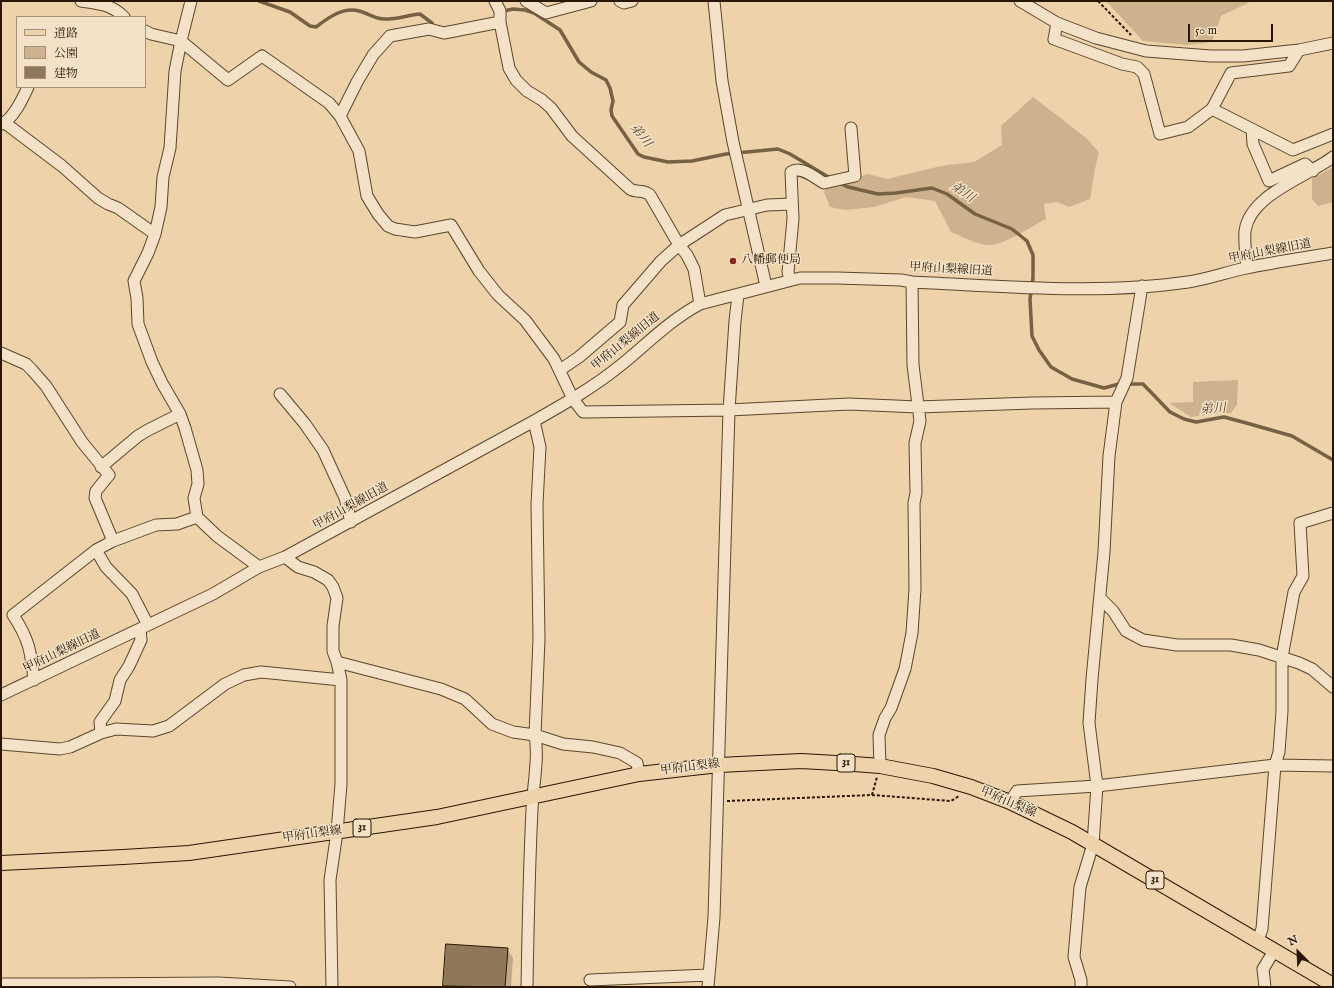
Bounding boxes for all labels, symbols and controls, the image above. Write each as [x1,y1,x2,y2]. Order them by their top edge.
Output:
legend [16,16,146,88]
scale bar [1190,16,1275,42]
text: 50 m [1195,23,1217,38]
text: 道路 [54,26,78,41]
text: 公園 [54,46,78,61]
text: 建物 [54,66,78,81]
water label: 弟川 [626,121,654,151]
water label: 弟川 [947,179,977,207]
street label: 甲府山梨線旧道 [1227,237,1313,267]
place label: 八幡郵便局 [741,254,801,268]
marker: 八幡郵便局 [728,256,738,266]
street label: 甲府山梨線旧道 [909,261,993,279]
street label: 甲府山梨線旧道 [589,310,663,374]
water label: 弟川 [1199,401,1227,419]
street label: 甲府山梨線旧道 [311,480,391,534]
street label: 甲府山梨線旧道 [21,627,103,677]
road number: 31 [837,754,855,772]
street label: 甲府山梨線 [659,757,721,779]
street label: 甲府山梨線 [978,785,1038,821]
road number: 31 [353,819,371,837]
street label: 甲府山梨線 [281,824,343,846]
road number: 31 [1146,871,1164,889]
north arrow [1278,932,1318,972]
text: N [1286,933,1300,949]

